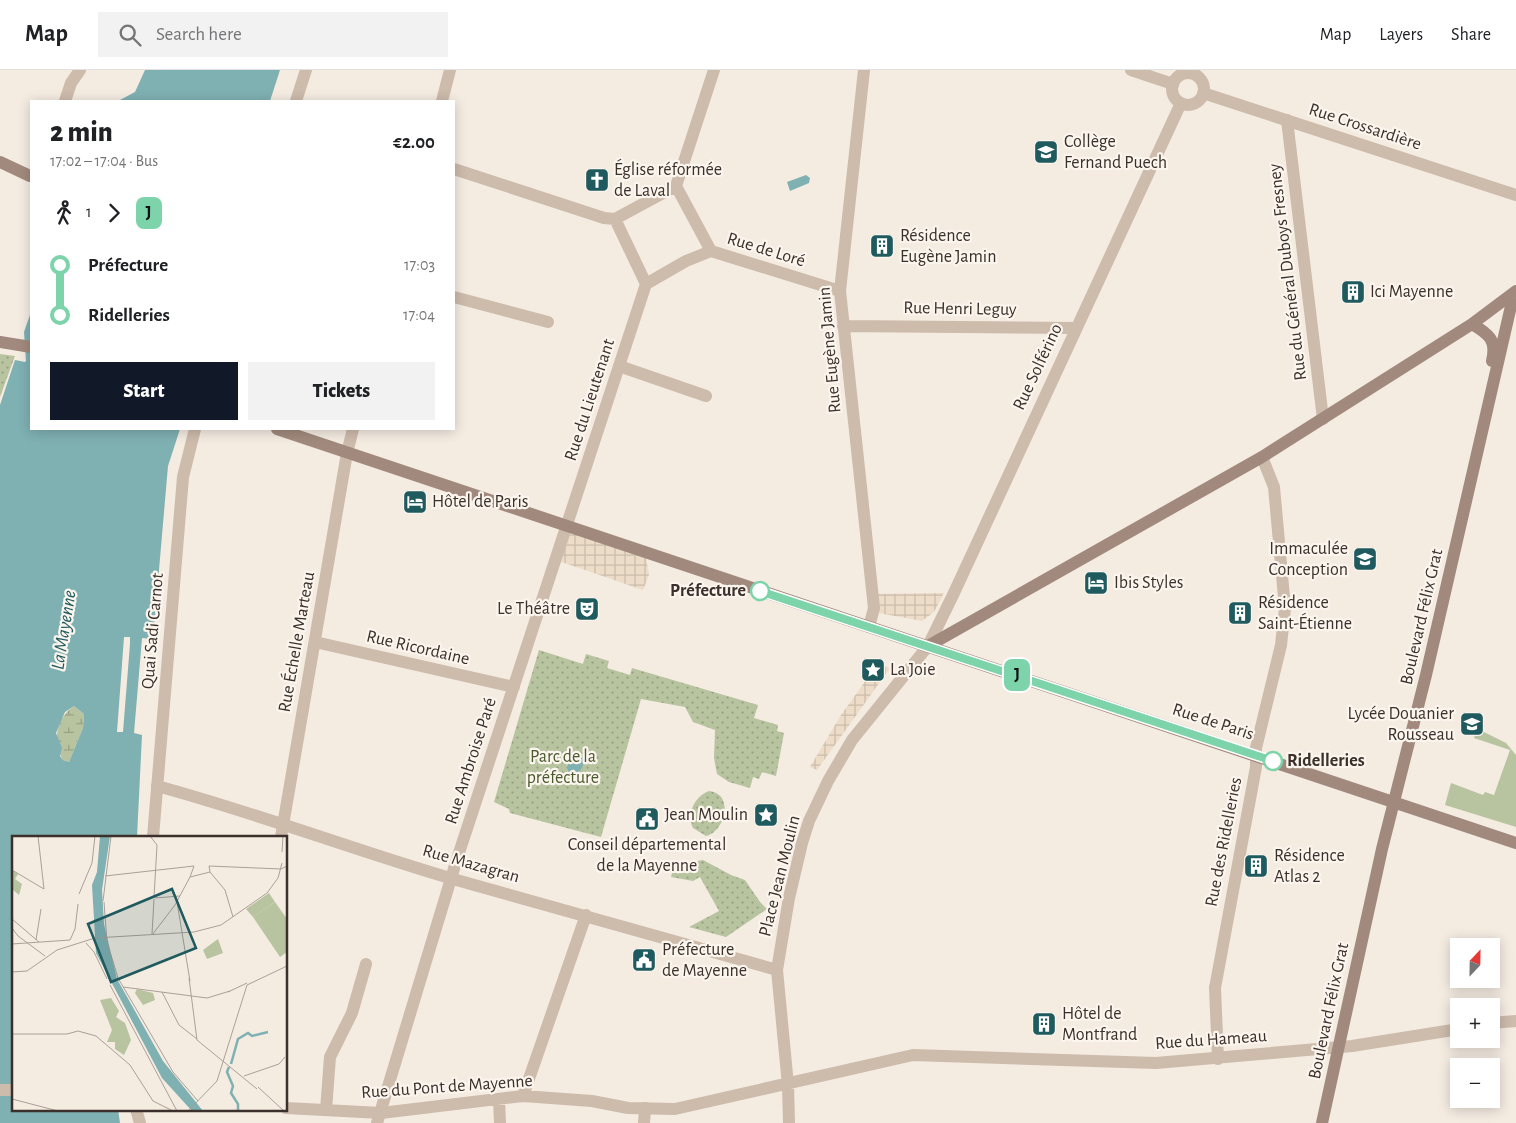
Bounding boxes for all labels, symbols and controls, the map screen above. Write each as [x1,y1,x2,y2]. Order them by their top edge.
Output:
search box [98,12,448,57]
icon: search [116,21,144,49]
text: Map [25,22,68,46]
text: Search here [156,25,242,44]
text: Map [1320,26,1351,44]
text: Layers [1379,26,1423,44]
text: Share [1451,26,1491,44]
street label: Rue Crossardière [1307,100,1423,154]
text: 2 min [50,119,113,147]
text: €2.00 [393,133,435,152]
place label: Collège Fernand Puech [1064,133,1167,172]
school or university icon: Collège Fernand Puech [1033,139,1059,165]
text: 17:02 – 17:04 · Bus [50,153,158,169]
place label: Église réformée de Laval [614,158,722,200]
street label: Rue du Général Duboys Fresney [1266,162,1310,381]
church icon: Église réformée de Laval [584,167,610,193]
icon: walk [50,199,78,227]
icon: forward [100,199,128,227]
text: 1 [86,204,92,220]
text: J [146,204,152,222]
place label: Résidence Eugène Jamin [900,227,997,266]
street label: Rue de Loré [725,230,807,270]
building icon: Résidence Eugène Jamin [869,233,895,259]
text: Préfecture [88,256,168,275]
text: 17:03 [404,257,435,273]
building icon: Ici Mayenne [1340,279,1366,305]
place label: Ici Mayenne [1370,283,1453,301]
street label: Rue Eugène Jamin [816,286,844,414]
street label: Rue Henri Leguy [903,299,1017,319]
text: Ridelleries [88,306,170,325]
text: 17:04 [403,307,435,323]
street label: Rue Solférino [1010,321,1066,413]
street label: Rue du Lieutenant [562,337,618,463]
button: Start [50,362,238,420]
button: Tickets [248,362,435,420]
hotel icon: Hôtel de Paris [402,489,428,515]
place label: Hôtel de Paris [432,493,528,511]
place label: Immaculée Conception [1269,540,1348,579]
school or university icon: Immaculée Conception [1352,546,1378,572]
street label: Boulevard Félix Grat [1398,547,1446,687]
street label: Rue Échelle Marteau [273,570,318,714]
hotel icon: Ibis Styles [1083,570,1109,596]
street label: Quai Sadi Carnot [139,572,167,690]
place label: Ibis Styles [1114,574,1183,592]
marker: Préfecture [750,581,770,601]
place label: Préfecture [670,582,746,600]
water label: La Mayenne [48,589,80,671]
place label: Résidence Saint-Étienne [1258,594,1352,633]
theatre icon: Le Théâtre [574,596,600,622]
place label: Le Théâtre [497,600,570,618]
building icon: Résidence Saint-Étienne [1227,600,1253,626]
street label: Rue Ricordaine [365,627,471,669]
place icon: La Joie [860,657,886,683]
line badge: J [1001,659,1033,691]
place label: La Joie [890,661,936,679]
text: J [1014,666,1020,684]
street label: Rue Ambroise Paré [442,696,500,826]
street label: Rue de Paris [1170,700,1256,744]
place label: Lycée Douanier Rousseau [1347,705,1454,744]
school or university icon: Lycée Douanier Rousseau [1459,711,1485,737]
park label: Parc de la préfecture [527,748,599,787]
marker: Ridelleries [1263,751,1283,771]
place label: Ridelleries [1287,752,1365,770]
street label: Rue des Ridelleries [1203,776,1245,908]
place icon: Jean Moulin [753,802,779,828]
public building icon: Conseil départemental de la Mayenne [634,806,660,832]
place label: Jean Moulin [664,806,748,824]
street label: Place Jean Moulin [756,814,804,938]
inset map [12,836,288,1110]
place label: Conseil départemental de la Mayenne [568,836,726,875]
street label: Rue Mazagran [420,842,522,886]
place label: Résidence Atlas 2 [1274,847,1345,886]
building icon: Résidence Atlas 2 [1243,853,1269,879]
north arrow [1450,938,1500,988]
map controls [1450,938,1500,1108]
place label: Préfecture de Mayenne [662,941,747,980]
street label: Boulevard Félix Grat [1306,941,1352,1081]
public building icon: Préfecture de Mayenne [631,947,657,973]
button: + [1450,998,1500,1048]
place label: Hôtel de Montfrand [1062,1005,1137,1044]
building icon: Hôtel de Montfrand [1031,1011,1057,1037]
street label: Rue du Hameau [1155,1027,1267,1053]
button: − [1450,1058,1500,1108]
street label: Rue du Pont de Mayenne [361,1072,533,1102]

